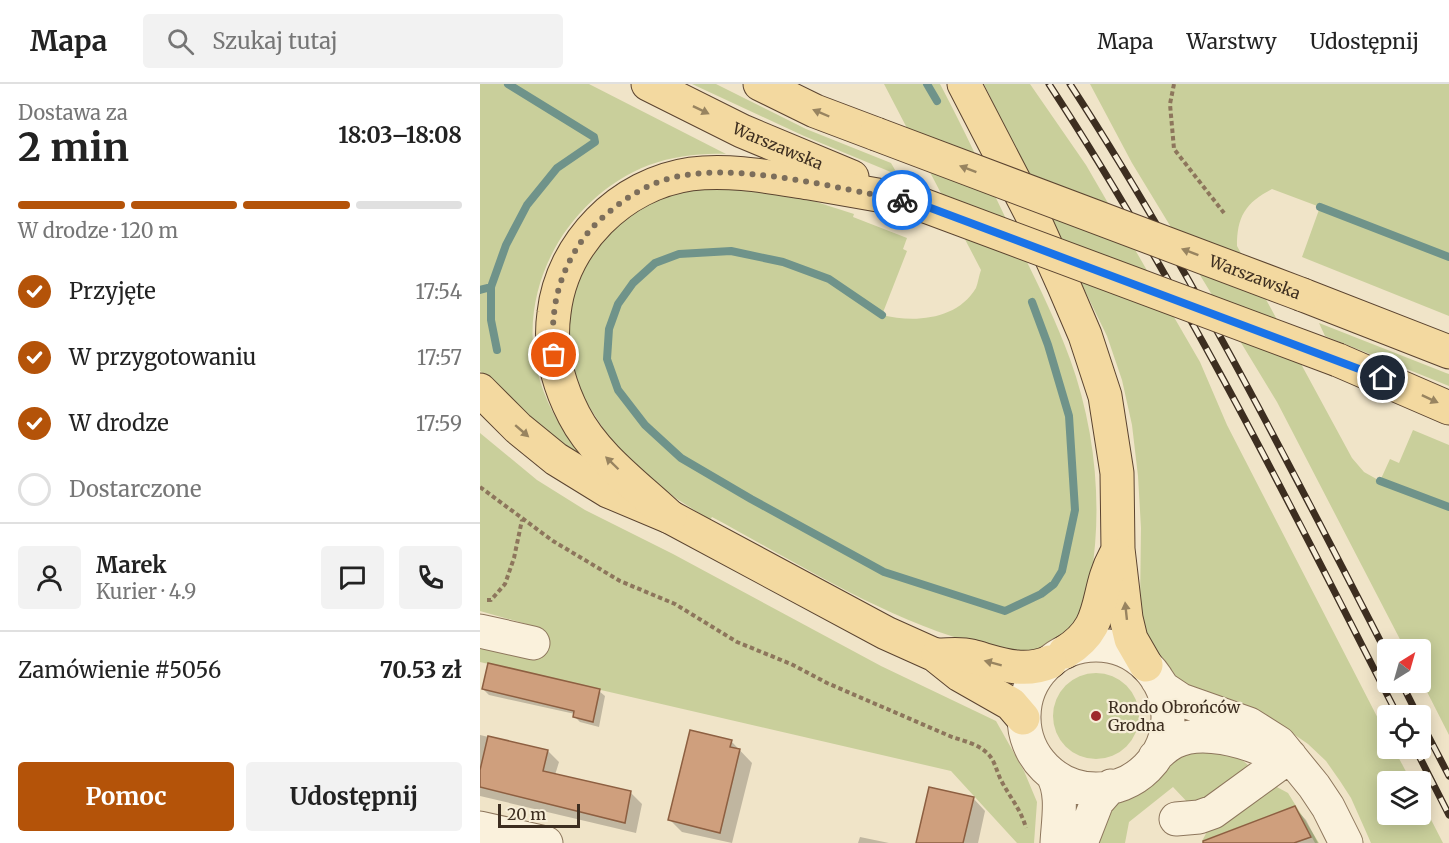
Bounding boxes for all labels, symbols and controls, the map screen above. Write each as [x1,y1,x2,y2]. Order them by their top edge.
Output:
search box [143,14,563,68]
text: Mapa [30,23,107,59]
icon: search [164,25,197,58]
text: Szukaj tutaj [212,27,338,55]
text: Mapa [1097,28,1154,55]
text: Warstwy [1187,28,1277,55]
text: Udostępnij [1310,28,1419,55]
text: Dostawa za [18,100,128,125]
one-way arrow [692,106,709,115]
one-way arrow [812,108,830,117]
street label: Warszawska [728,117,827,174]
text: 18:03–18:08 [338,121,462,149]
text: 2 min [18,123,129,172]
one-way arrow [959,164,977,173]
courier [872,170,932,230]
icon: bike [886,184,919,217]
text: W drodze · 120 m [18,218,178,243]
one-way arrow [1180,247,1198,257]
street label: Warszawska [1205,250,1304,303]
icon: check [18,275,51,308]
text: Przyjęte [69,277,156,305]
text: 17:54 [416,279,462,304]
pin [528,329,579,380]
icon: bag [537,338,570,371]
icon: check [18,341,51,374]
text: W przygotowaniu [69,343,256,371]
text: 17:57 [417,345,462,370]
pin [1357,352,1408,403]
icon: home [1366,361,1399,394]
one-way arrow [1422,394,1440,404]
icon: check [18,407,51,440]
text: W drodze [69,409,169,437]
text: 17:59 [416,411,462,436]
one-way arrow [514,424,530,437]
one-way arrow [606,456,620,470]
text: Dostarczone [69,475,201,503]
button: person [18,546,81,609]
button: chat [321,546,384,609]
button: phone [399,546,462,609]
text: Marek [96,551,167,579]
text: Kurier · 4.9 [96,579,196,604]
one-way arrow [1121,602,1131,621]
north arrow [1377,639,1431,693]
map controls [1377,639,1431,825]
text: Zamówienie #5056 [18,656,221,684]
text: 70.53 zł [380,656,462,684]
one-way arrow [984,658,1002,667]
place label: Rondo Obrońców Grodna [1108,697,1241,735]
button: locate [1377,705,1431,759]
marker: Rondo Obrońców Grodna [1089,709,1103,723]
button: Pomoc [18,762,234,831]
button: Udostępnij [246,762,462,831]
button: layers [1377,771,1431,825]
scale bar [498,801,580,828]
text: 20 m [507,804,546,824]

